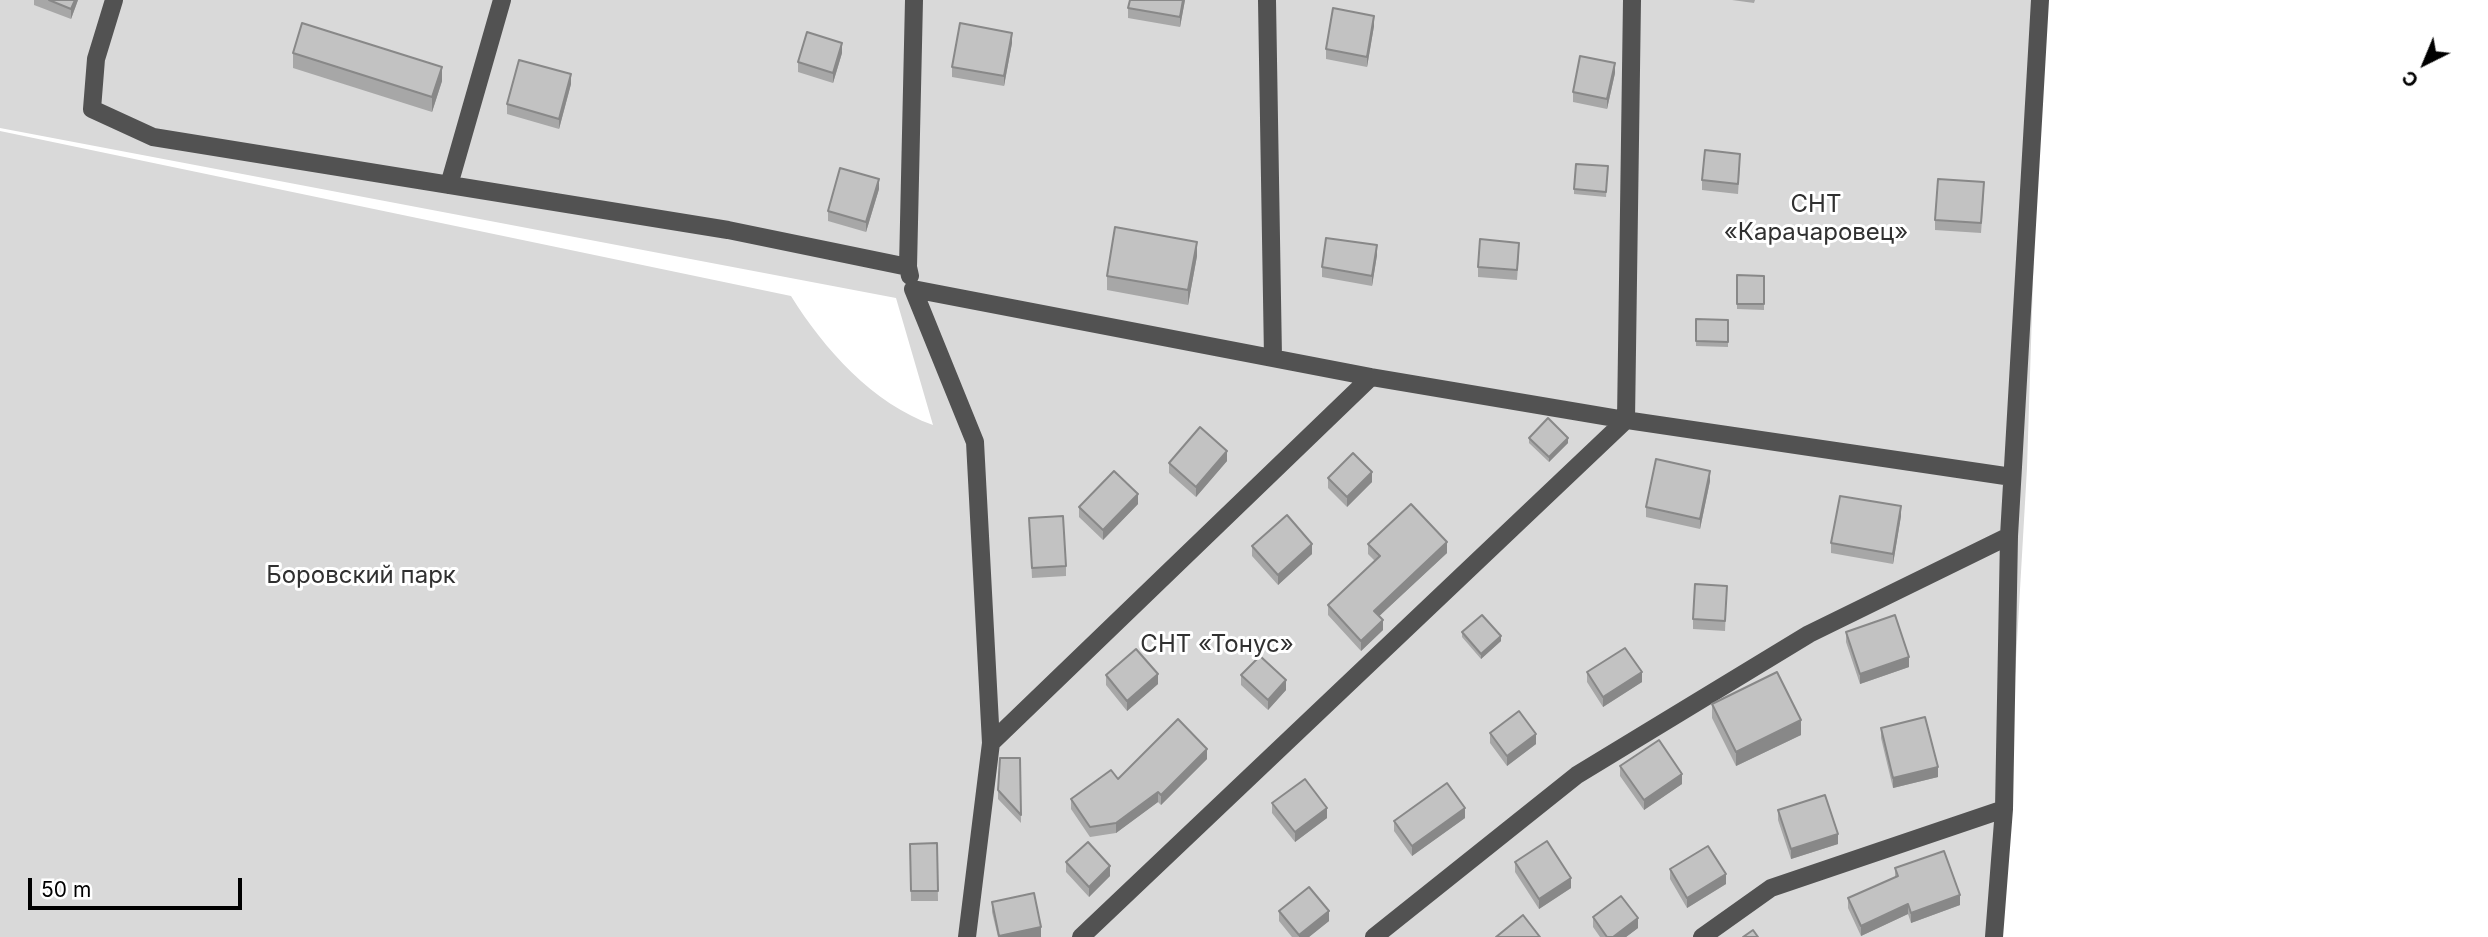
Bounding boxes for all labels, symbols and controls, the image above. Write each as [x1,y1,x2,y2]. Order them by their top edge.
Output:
north arrow [2390,28,2460,98]
text: С [2397,66,2423,92]
park label: СНТ «Карачаровец» [1724,191,1908,247]
park label: Боровский парк [266,562,456,590]
park label: СНТ «Тонус» [1140,631,1294,659]
scale bar [32,864,245,908]
text: 50 m [41,877,91,902]

